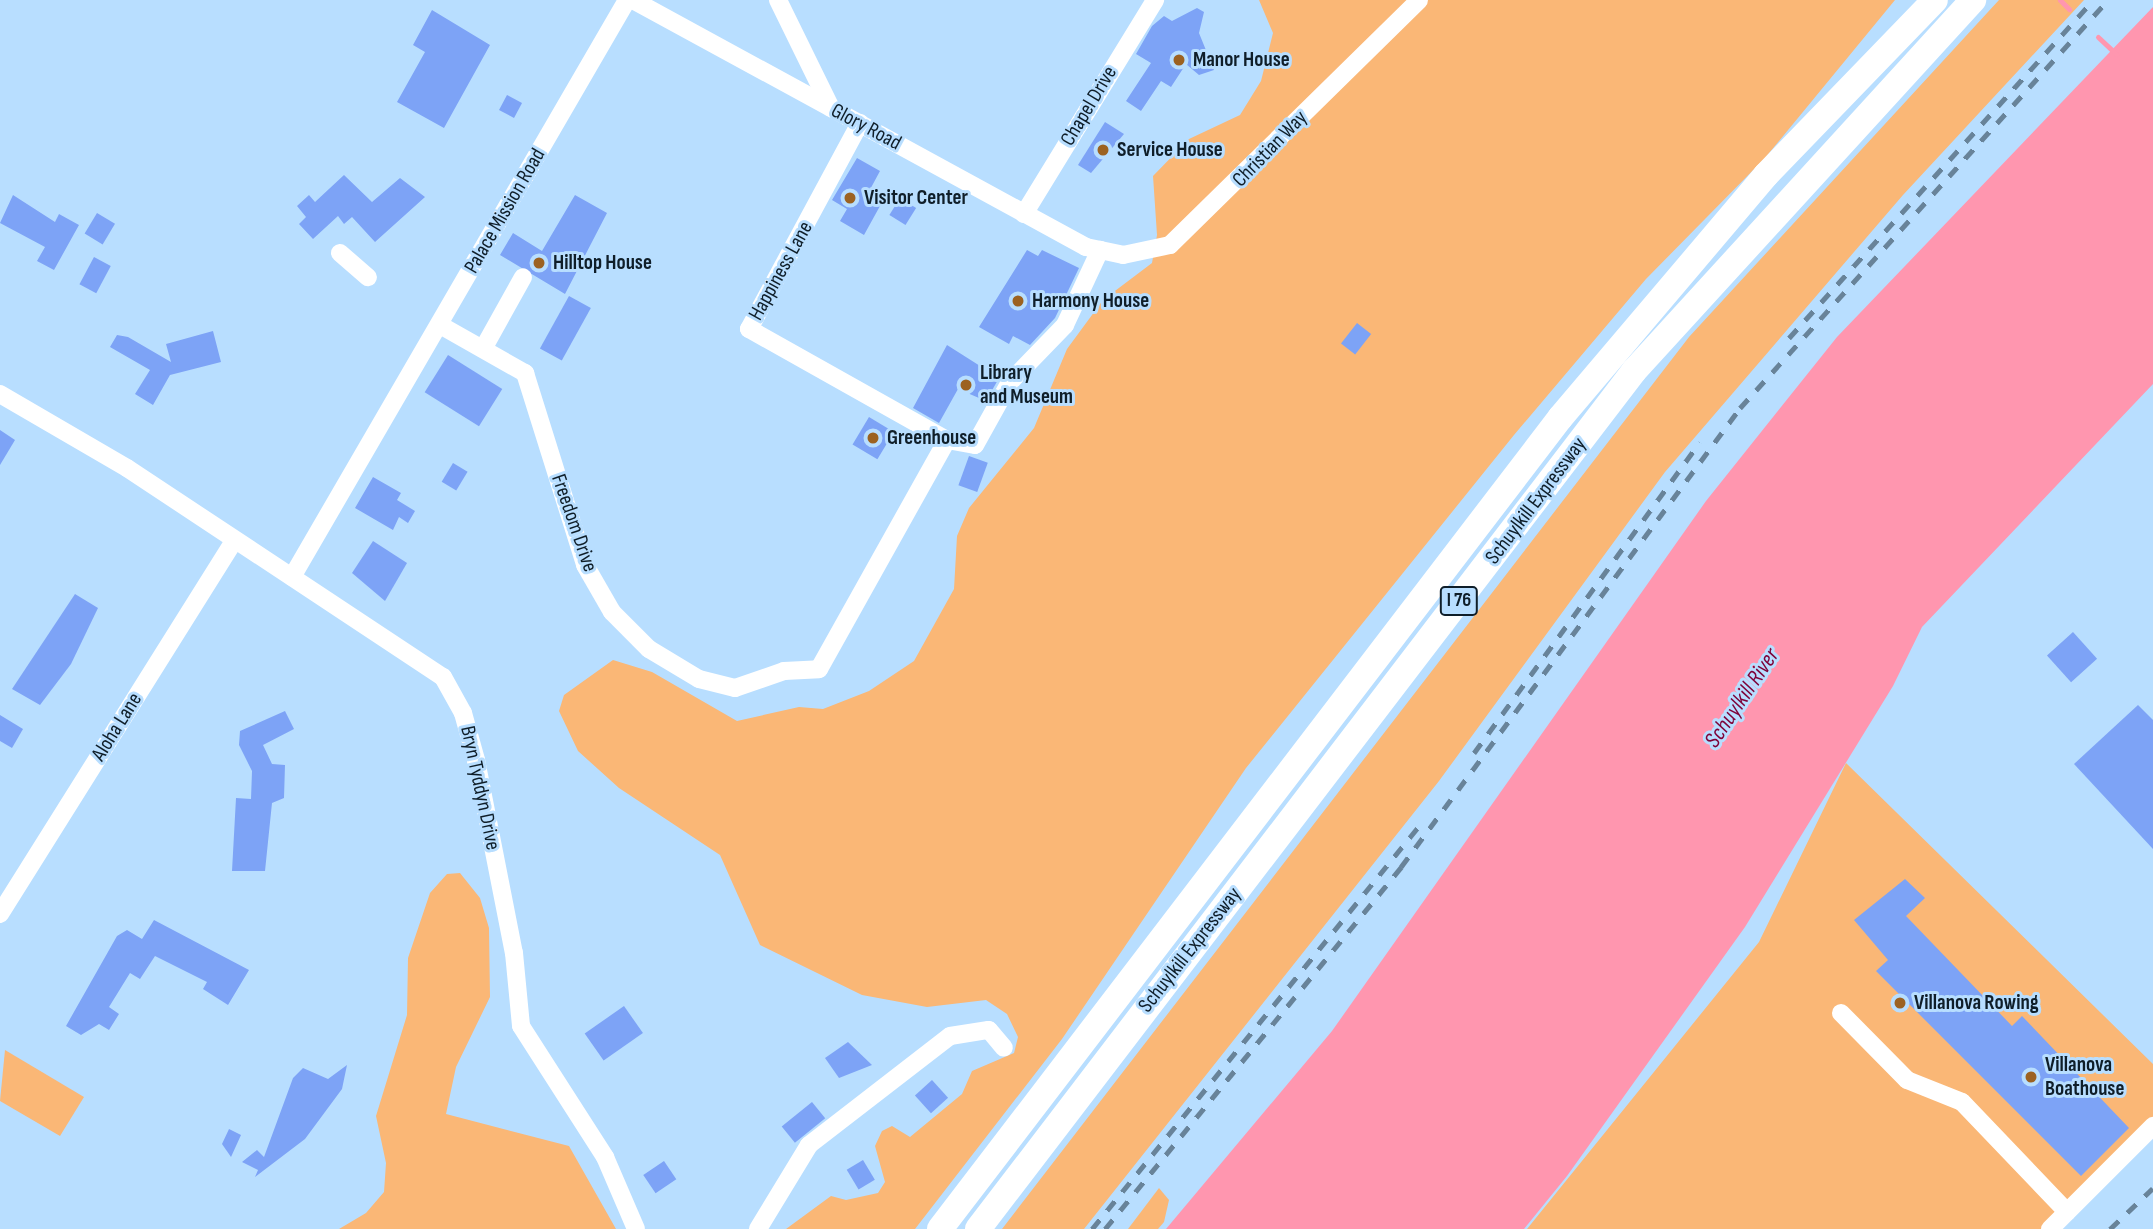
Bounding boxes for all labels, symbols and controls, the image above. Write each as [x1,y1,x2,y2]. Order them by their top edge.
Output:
place label: Manor House [1193,47,1290,73]
marker: Manor House [1171,52,1187,68]
street label: Chapel Drive [1055,62,1123,150]
street label: Glory Road [827,98,905,156]
street label: Christian Way [1227,106,1313,192]
place label: Service House [1117,137,1223,163]
marker: Service House [1095,142,1111,158]
street label: Palace Mission Road [459,144,551,278]
place label: Visitor Center [864,185,968,211]
marker: Visitor Center [842,190,858,206]
street label: Happiness Lane [744,217,818,325]
place label: Hilltop House [553,250,652,276]
marker: Hilltop House [531,255,547,271]
place label: Harmony House [1032,288,1149,314]
marker: Harmony House [1010,293,1026,309]
place label: Library and Museum [980,360,1073,410]
marker: Library and Museum [958,377,974,393]
place label: Greenhouse [887,425,976,451]
marker: Greenhouse [865,430,881,446]
street label: Schuylkill Expressway [1480,433,1592,569]
street label: Freedom Drive [546,471,602,575]
road number: I 76 [1440,586,1478,616]
water label: Schuylkill River [1699,643,1785,753]
street label: Aloha Lane [86,688,148,766]
street label: Bryn Tyddyn Drive [455,724,505,852]
street label: Schuylkill Expressway [1133,882,1247,1018]
place label: Villanova Rowing [1914,990,2039,1016]
marker: Villanova Rowing [1892,995,1908,1011]
place label: Villanova Boathouse [2045,1052,2124,1102]
marker: Villanova Boathouse [2023,1069,2039,1085]

